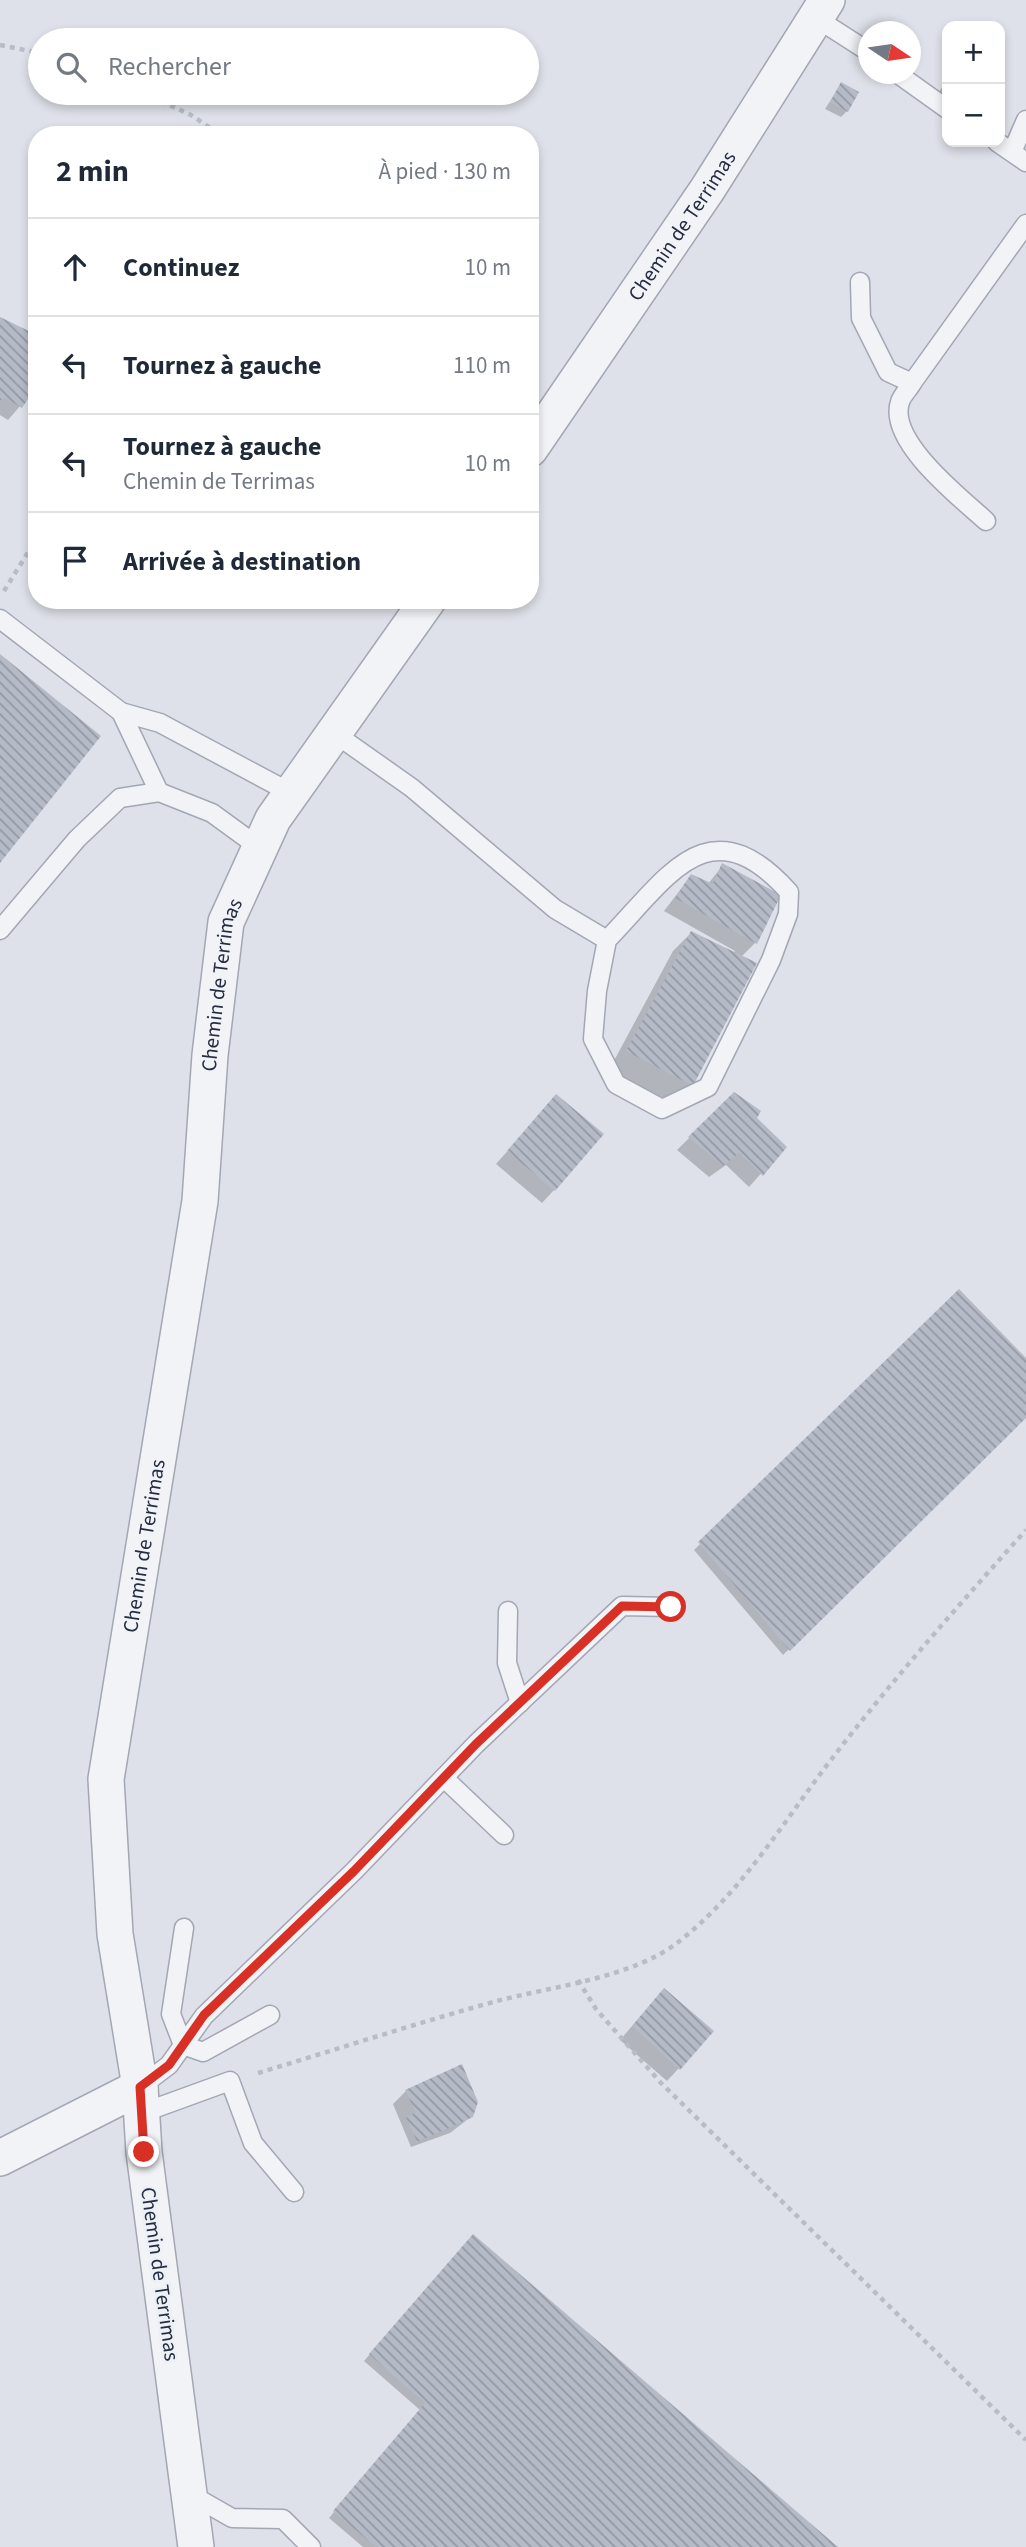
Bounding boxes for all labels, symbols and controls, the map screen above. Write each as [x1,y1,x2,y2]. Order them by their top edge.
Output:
north arrow [858,21,921,84]
map controls [942,21,1005,147]
button: + [942,21,1005,84]
search box [28,28,539,105]
icon: search [52,48,90,86]
text: Rechercher [108,48,231,85]
button: − [942,84,1005,147]
street label: Chemin de Terrimas [620,145,743,307]
text: 2 min [56,150,129,193]
text: À pied · 130 m [378,155,511,188]
icon: ahead [56,248,94,286]
text: Continuez [123,249,239,286]
text: 10 m [464,251,511,284]
icon: left [56,346,94,384]
text: Tournez à gauche [123,347,322,384]
text: 110 m [453,349,511,382]
text: Tournez à gauche [123,428,322,465]
icon: left [56,444,94,482]
text: 10 m [464,447,511,480]
text: Chemin de Terrimas [123,465,315,498]
icon: arrive [56,542,94,580]
text: Arrivée à destination [123,543,361,580]
street label: Chemin de Terrimas [194,893,250,1072]
street label: Chemin de Terrimas [115,1457,173,1635]
route start [655,1591,686,1622]
route end [128,2136,159,2167]
street label: Chemin de Terrimas [133,2185,187,2363]

